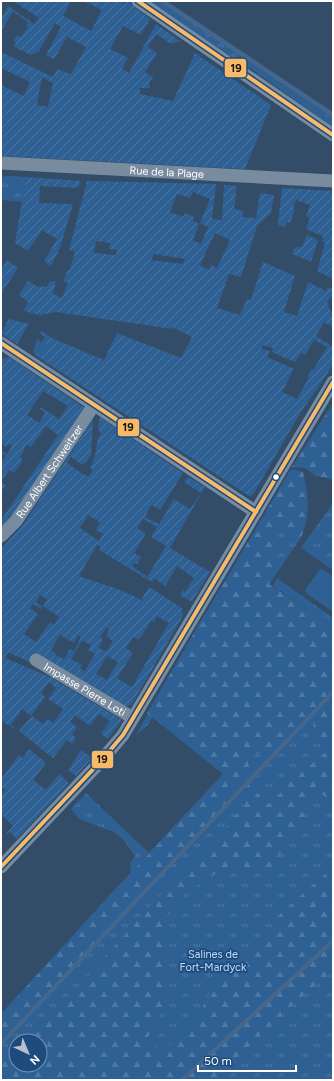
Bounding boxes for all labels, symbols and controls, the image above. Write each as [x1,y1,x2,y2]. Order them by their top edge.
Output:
line badge: 19 [224,58,247,78]
text: 19 [230,62,242,75]
street label: Rue de la Plage [129,164,204,181]
line badge: 19 [117,418,140,437]
text: 19 [122,421,134,434]
street label: Rue Albert Schweitzer [14,422,86,521]
unlabelled marker [271,472,281,482]
street label: Impasse Pierre Loti [41,660,128,719]
line badge: 19 [91,750,114,769]
text: 19 [96,753,108,766]
park label: Salines de Fort-Mardyck [180,948,247,974]
north arrow [8,1033,48,1073]
scale bar [198,1047,296,1073]
text: N [27,1052,42,1067]
text: 50 m [204,1054,232,1068]

